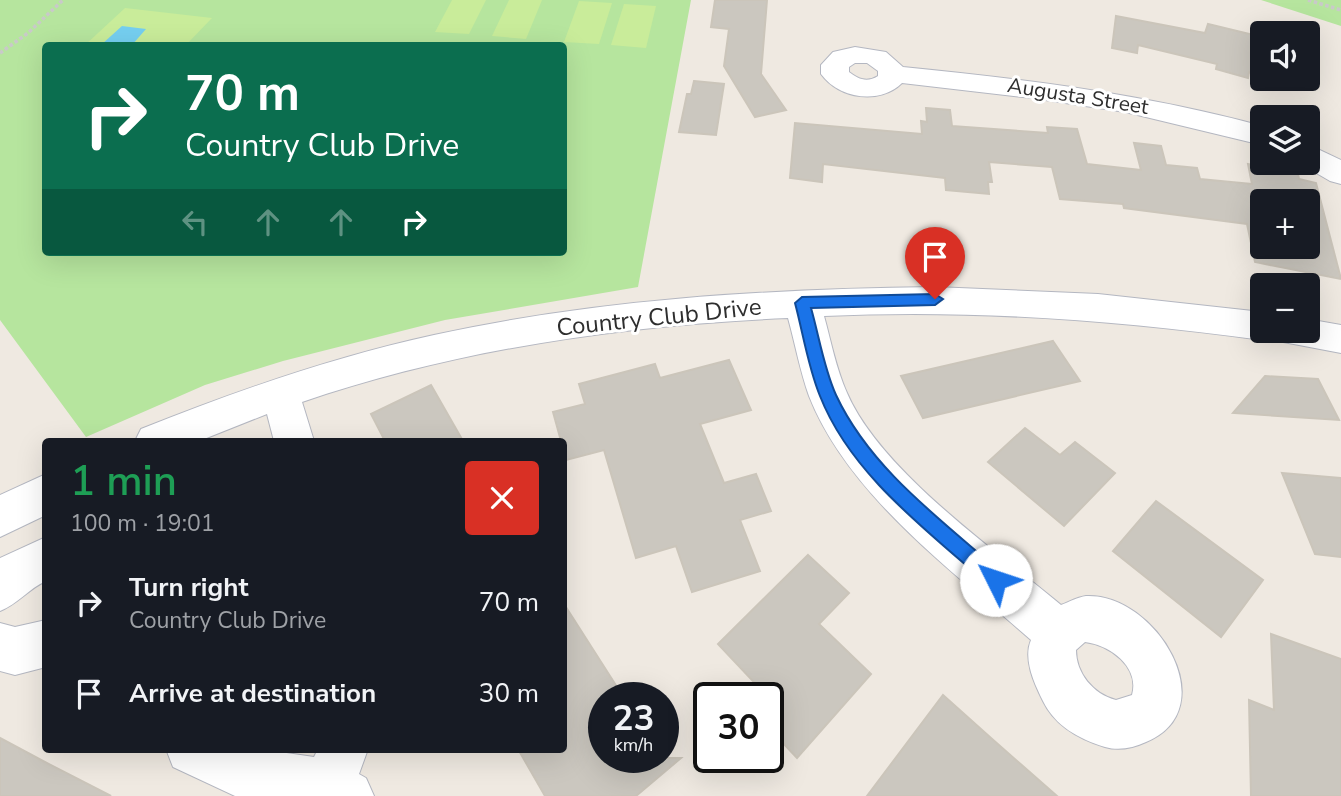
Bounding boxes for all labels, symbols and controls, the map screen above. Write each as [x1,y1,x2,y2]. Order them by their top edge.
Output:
map controls [1250,21,1320,343]
button: sound [1250,21,1320,91]
text: 70 m [185,60,300,127]
icon: right [70,70,161,161]
street label: Augusta Street [1006,71,1151,121]
button: layers [1250,105,1320,175]
text: Country Club Drive [185,124,459,167]
button: + [1250,189,1320,259]
icon: left [176,203,214,241]
icon: ahead [249,203,287,241]
icon: ahead [322,203,360,241]
icon: right [395,203,433,241]
pin [905,227,965,299]
icon: arrive [916,238,954,276]
button: − [1250,273,1320,343]
street label: Country Club Drive [555,290,763,344]
text: 1 min [70,453,177,510]
button: close [465,461,539,535]
text: 100 m · 19:01 [70,508,215,539]
position arrow [959,543,1033,617]
text: Turn right [129,570,248,605]
icon: right [70,584,108,622]
text: 70 m [479,585,539,620]
text: Country Club Drive [129,605,326,636]
icon: arrive [70,675,108,713]
text: Arrive at destination [129,676,376,711]
text: 30 m [479,676,539,711]
speed limit sign: 30 [693,682,784,773]
text: 23 [612,695,655,742]
text: km/h [614,733,653,757]

